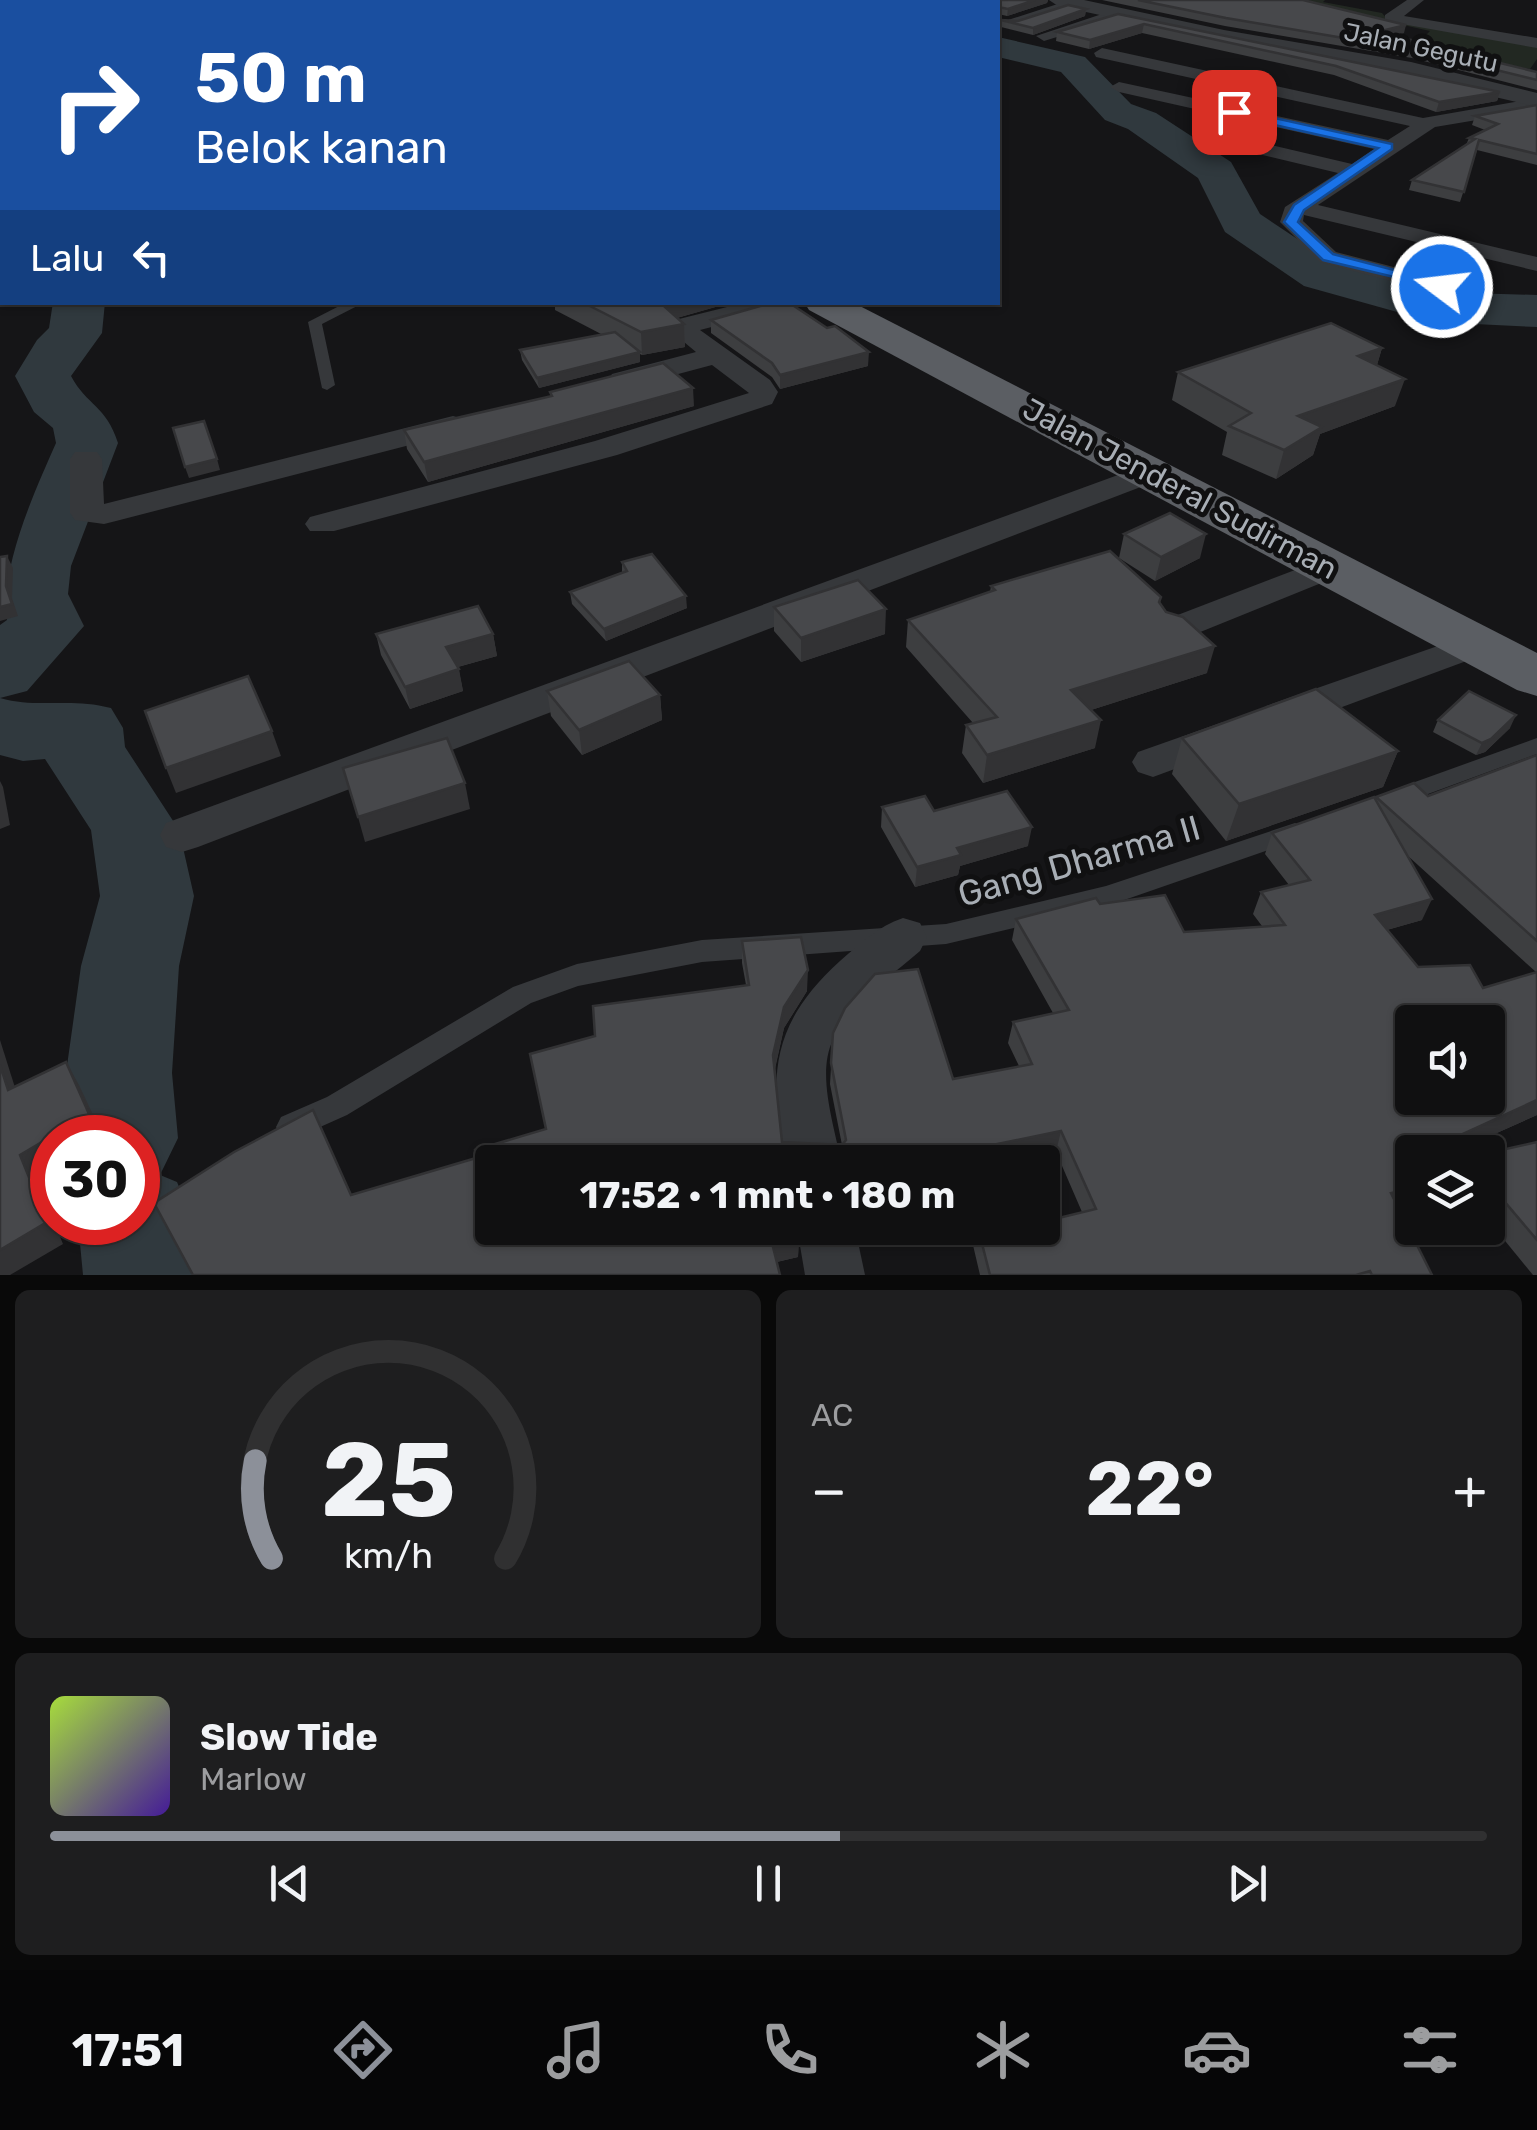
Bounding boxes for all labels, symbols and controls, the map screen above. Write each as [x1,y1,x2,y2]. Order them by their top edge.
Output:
street label: Jalan Gegutu [1341,17,1500,78]
text: 50 m [195,37,367,120]
icon: right [30,40,160,170]
pin [1192,70,1277,155]
icon: arrive [1207,85,1262,140]
text: Belok kanan [195,121,448,174]
icon: left [124,230,179,285]
text: Lalu [30,235,104,281]
position arrow [1390,235,1494,339]
street label: Jalan Jenderal Sudirman [1017,391,1343,587]
street label: Gang Dharma II [953,806,1205,916]
map controls [1395,1005,1505,1245]
button: sound [1395,1005,1505,1115]
speed limit sign: 30 [30,1115,160,1245]
button: layers [1395,1135,1505,1245]
text: 17:52 · 1 mnt · 180 m [580,1172,955,1218]
text: AC [811,1396,853,1434]
text: 25 [321,1419,455,1542]
text: 22° [1086,1445,1214,1534]
text: − [811,1458,847,1523]
text: + [1453,1458,1487,1523]
text: km/h [343,1535,433,1577]
text: Slow Tide [200,1714,378,1760]
text: Marlow [200,1760,307,1798]
icon: previous [262,1856,317,1911]
icon: pause [741,1856,796,1911]
icon: next [1220,1856,1275,1911]
icon: directions [328,2015,398,2085]
icon: music [541,2015,611,2085]
icon: phone [755,2015,825,2085]
icon: climate [968,2015,1038,2085]
icon: car [1182,2015,1252,2085]
icon: filters [1395,2015,1465,2085]
text: 17:51 [72,2024,184,2077]

